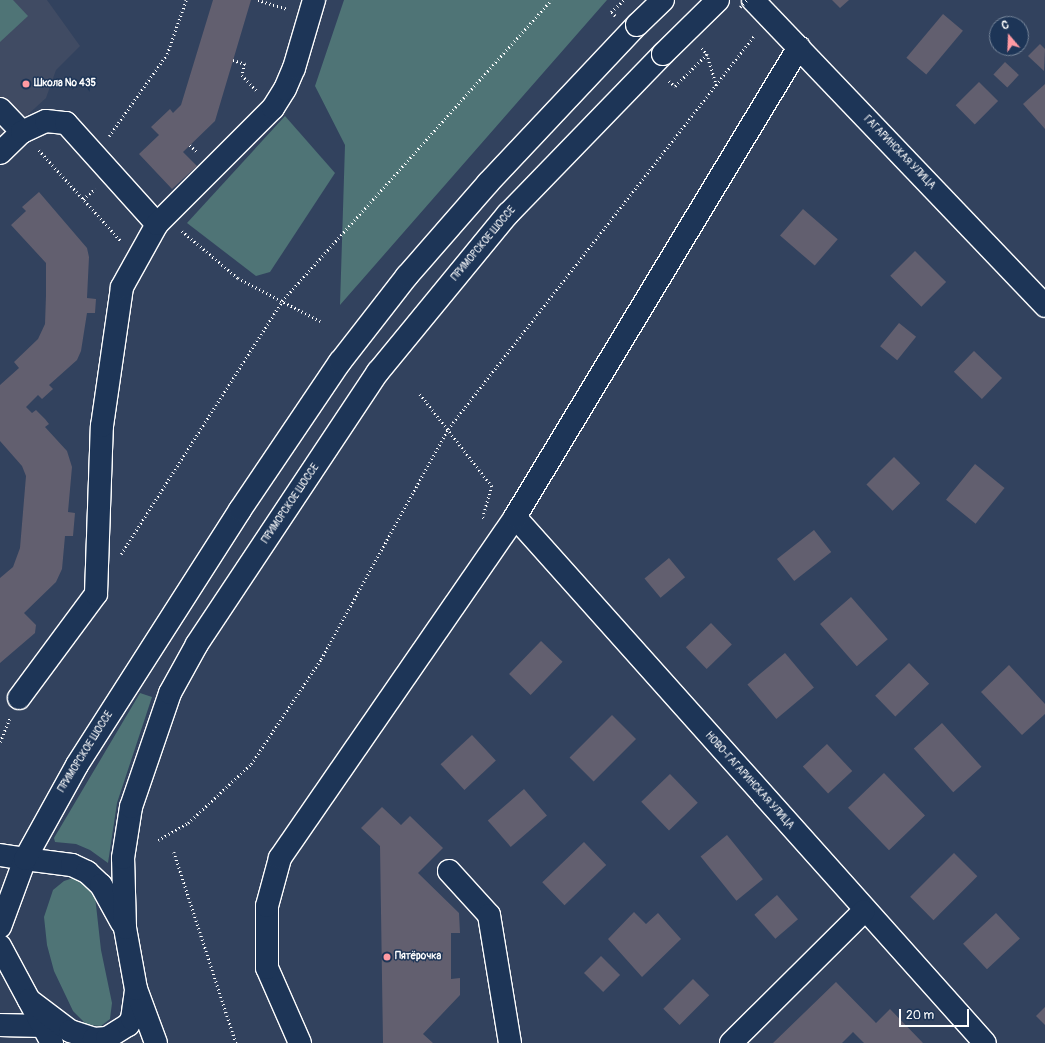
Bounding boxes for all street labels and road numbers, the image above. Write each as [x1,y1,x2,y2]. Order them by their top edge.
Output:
street label: ГАГАРИНСКАЯ УЛИЦА [861,114,937,192]
street label: ПРИМОРСКОЕ ШОССЕ [449,204,519,284]
street label: ПРИМОРСКОЕ ШОССЕ [260,462,322,546]
street label: ПРИМОРСКОЕ ШОССЕ [56,709,116,795]
street label: НОВО-ГАГАРИНСКАЯ УЛИЦА [702,730,796,832]

